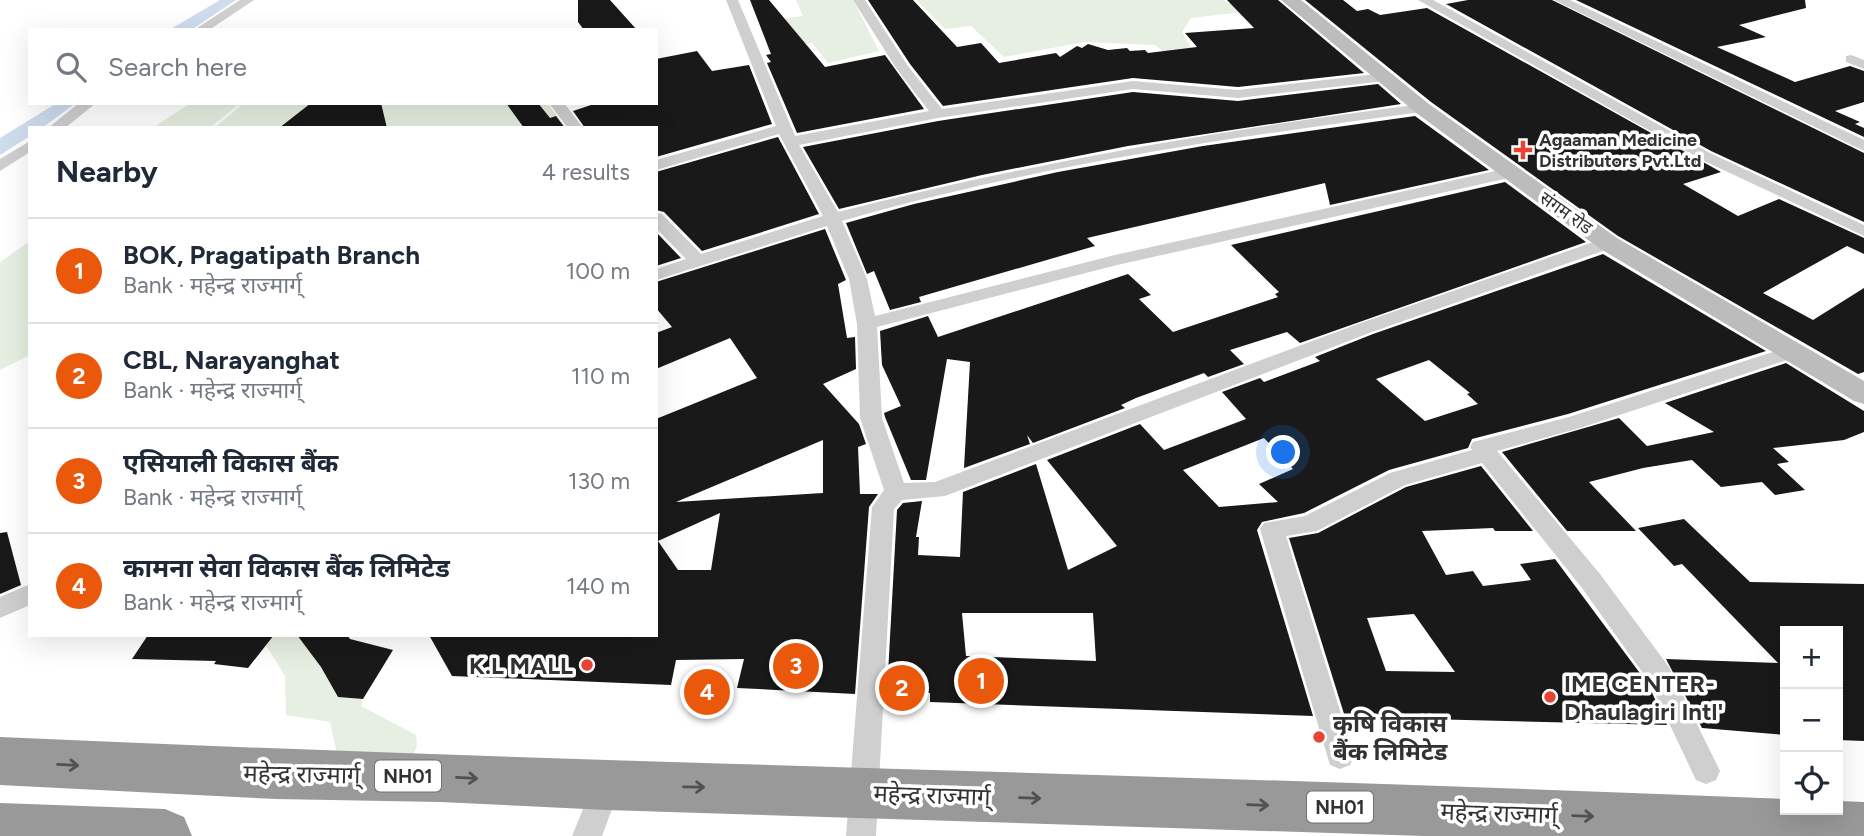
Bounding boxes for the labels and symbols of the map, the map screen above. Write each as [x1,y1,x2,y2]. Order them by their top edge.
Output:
place label: Agaaman Medicine Distributors Pvt.Ltd [1539,129,1701,172]
marker: Agaaman Medicine Distributors Pvt.Ltd [1513,140,1533,160]
street label: संगम रोड [1535,187,1597,239]
your location [1266,435,1300,469]
pin: 3 [773,640,819,692]
place label: K.L MALL [469,651,573,680]
pin: 1 [958,655,1004,707]
marker: K.L MALL [579,657,595,673]
pin: 2 [879,662,925,714]
pin: 4 [684,666,730,718]
place label: IME CENTER- Dhaulagiri Intl' [1564,669,1723,726]
marker: IME CENTER- Dhaulagiri Intl' [1542,689,1558,705]
place label: कृषि विकास बैंक लिमिटेड [1333,709,1448,766]
marker: कृषि विकास बैंक लिमिटेड [1311,729,1327,745]
one-way arrow [56,758,79,771]
street label: महेन्द्र राज्मार्ग् [243,758,365,790]
road number: NH01 [375,761,441,792]
one-way arrow [455,772,478,785]
street label: महेन्द्र राज्मार्ग् [873,778,995,812]
one-way arrow [682,781,705,794]
one-way arrow [1019,791,1042,805]
road number: NH01 [1307,792,1373,822]
street label: महेन्द्र राज्मार्ग् [1440,796,1562,830]
one-way arrow [1246,798,1269,811]
one-way arrow [1571,809,1594,822]

